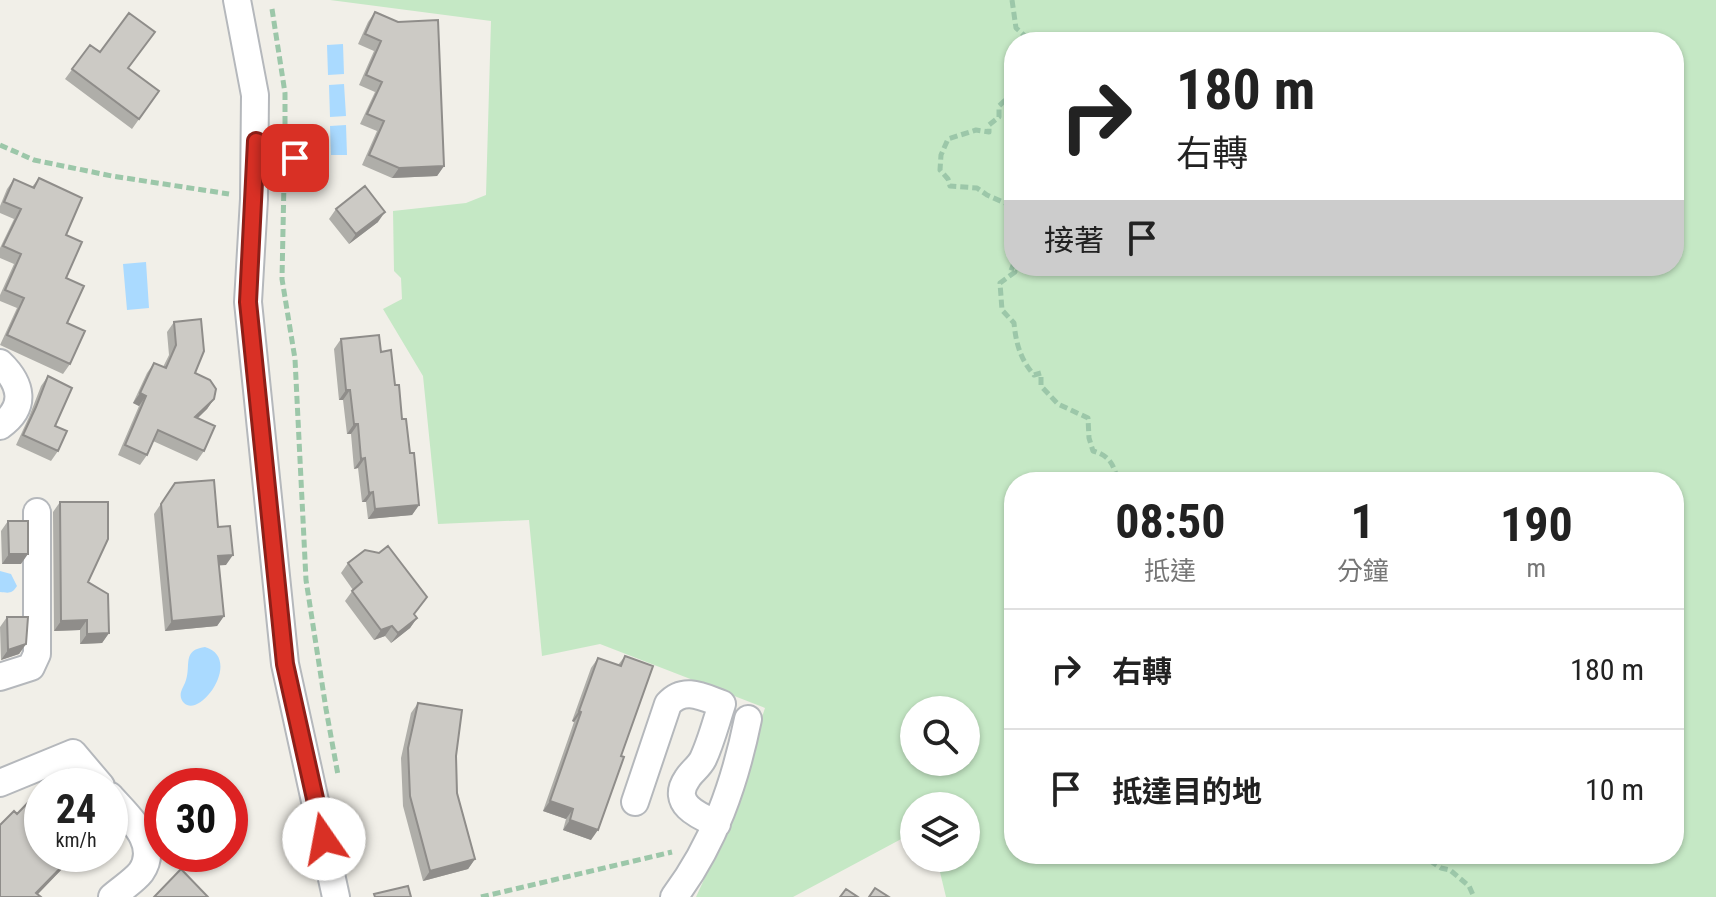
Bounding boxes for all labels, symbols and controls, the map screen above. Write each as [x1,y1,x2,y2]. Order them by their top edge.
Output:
text: 180 m [1176,57,1315,123]
icon: right [1044,64,1148,168]
pin [261,124,329,192]
text: 右轉 [1176,133,1248,175]
icon: arrive [273,136,317,180]
icon: arrive [1120,216,1164,260]
text: 接著 [1044,223,1104,258]
text: 08:50 [1115,493,1225,550]
text: 1 [1351,493,1375,550]
text: 190 [1500,496,1573,553]
text: m [1527,553,1546,583]
text: 抵達 [1144,556,1196,586]
text: 分鐘 [1337,556,1389,586]
icon: right [1044,647,1088,691]
text: 180 m [1570,652,1644,687]
text: 右轉 [1112,654,1172,689]
map controls [900,696,980,872]
button: search [900,696,980,776]
icon: arrive [1044,767,1088,811]
speed limit sign: 30 [144,768,248,872]
text: 10 m [1585,772,1644,807]
text: 抵達目的地 [1112,774,1262,809]
text: 24 [56,786,96,833]
button: layers [900,792,980,872]
position arrow [282,797,366,881]
text: km/h [55,828,97,852]

